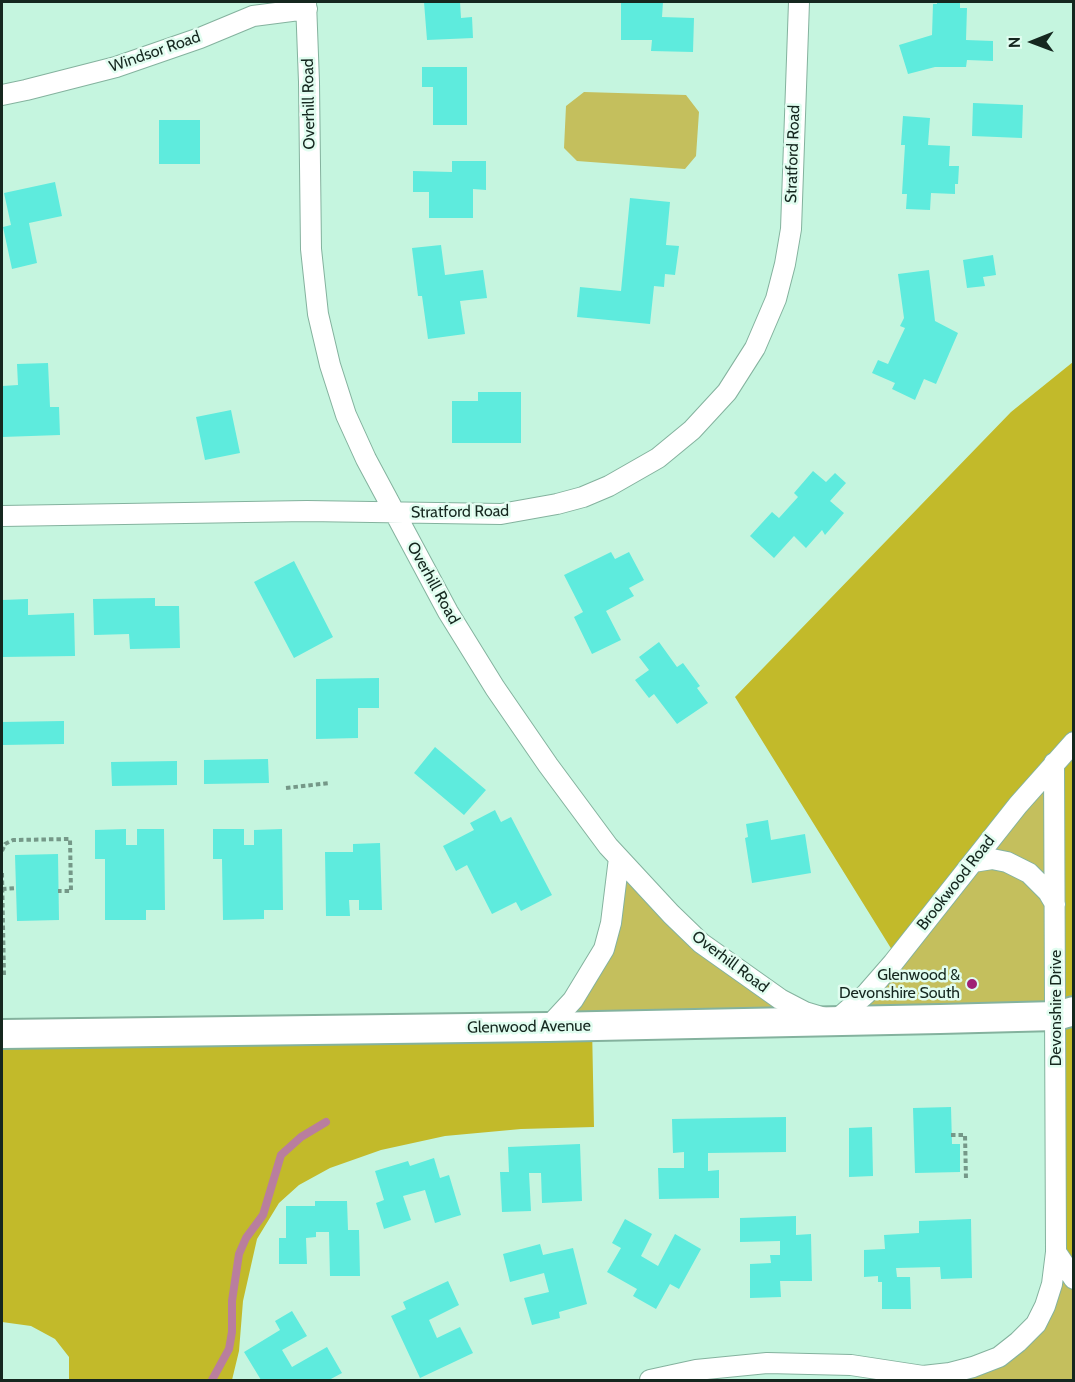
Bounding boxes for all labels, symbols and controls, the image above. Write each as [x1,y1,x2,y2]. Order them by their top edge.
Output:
north arrow [1003,12,1063,72]
street label: Windsor Road [107,27,203,77]
text: N [1005,37,1024,48]
street label: Overhill Road [299,58,319,150]
street label: Stratford Road [782,105,804,203]
street label: Stratford Road [411,502,509,522]
street label: Overhill Road [402,538,464,628]
street label: Brookwood Road [913,832,999,934]
street label: Overhill Road [688,927,772,997]
street label: Devonshire Drive [1046,950,1066,1066]
place label: Glenwood & Devonshire South [839,965,960,1003]
marker: Glenwood & Devonshire South [965,977,979,991]
street label: Glenwood Avenue [467,1016,591,1038]

